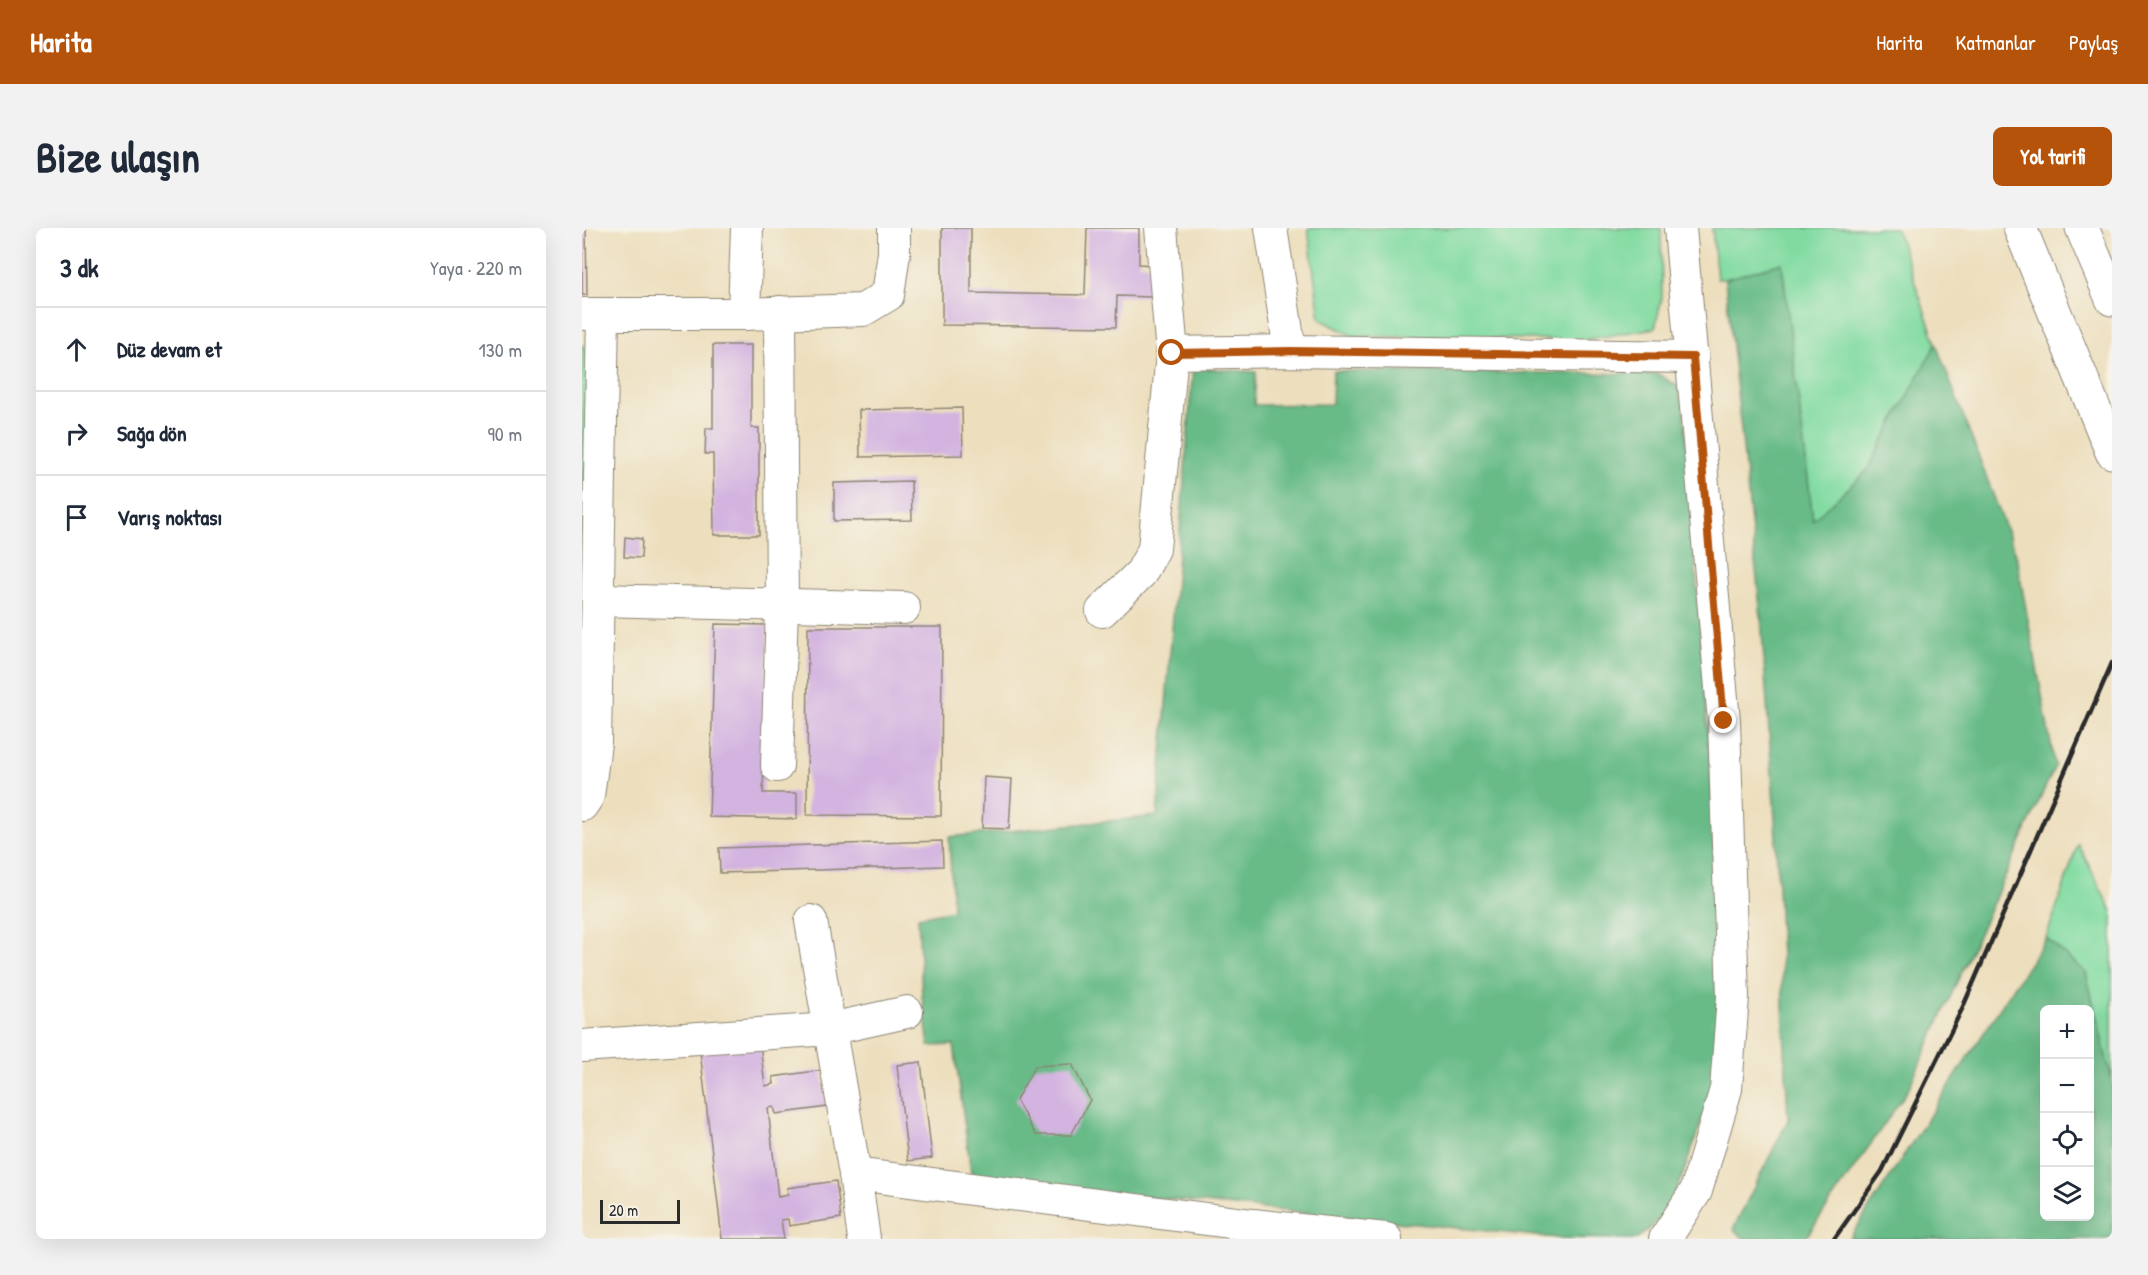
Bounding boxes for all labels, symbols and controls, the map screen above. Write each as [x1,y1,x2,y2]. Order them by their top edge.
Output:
text: Harita [30,23,92,61]
text: Harita [1876,28,1923,57]
text: Katmanlar [1956,28,2036,57]
text: Paylaş [2069,28,2118,57]
button: Yol tarifi [1993,127,2112,186]
text: Bize ulaşın [36,128,200,185]
text: 3 dk [60,250,99,285]
text: Yaya · 220 m [430,254,522,281]
icon: ahead [60,333,93,366]
text: Düz devam et [117,334,222,364]
text: 130 m [479,336,522,363]
route start [1158,339,1184,365]
icon: right [60,417,93,450]
text: Sağa dön [117,418,187,448]
text: 90 m [488,420,522,447]
icon: arrive [60,501,93,534]
text: Varış noktası [117,502,222,532]
route end [1710,707,1736,733]
map controls [2040,1005,2094,1221]
button: + [2040,1005,2094,1059]
button: − [2040,1059,2094,1113]
button: locate [2040,1113,2094,1167]
button: layers [2040,1167,2094,1221]
scale bar [600,1197,680,1224]
text: 20 m [609,1199,638,1221]

